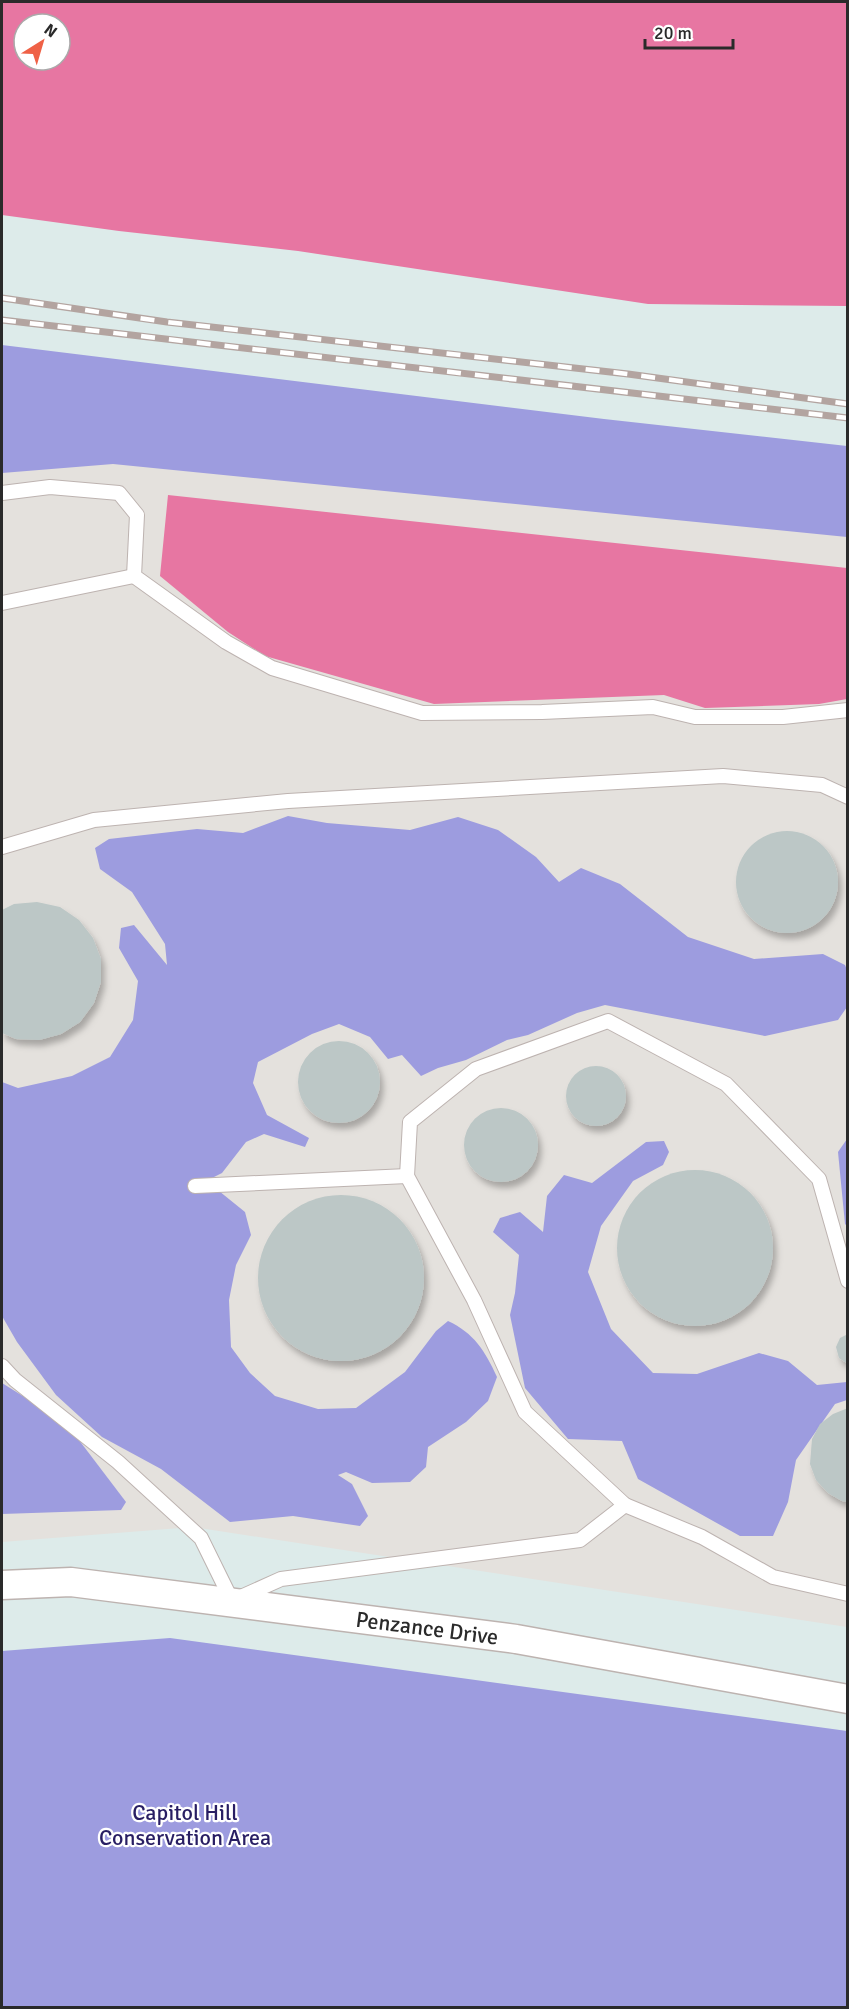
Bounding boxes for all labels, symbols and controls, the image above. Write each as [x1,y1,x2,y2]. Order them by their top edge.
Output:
north arrow [12,12,72,72]
scale bar [645,12,734,50]
text: N [40,19,61,42]
text: 20 m [654,22,692,44]
street label: Penzance Drive [354,1606,500,1651]
park label: Capitol Hill Conservation Area [99,1799,271,1851]

